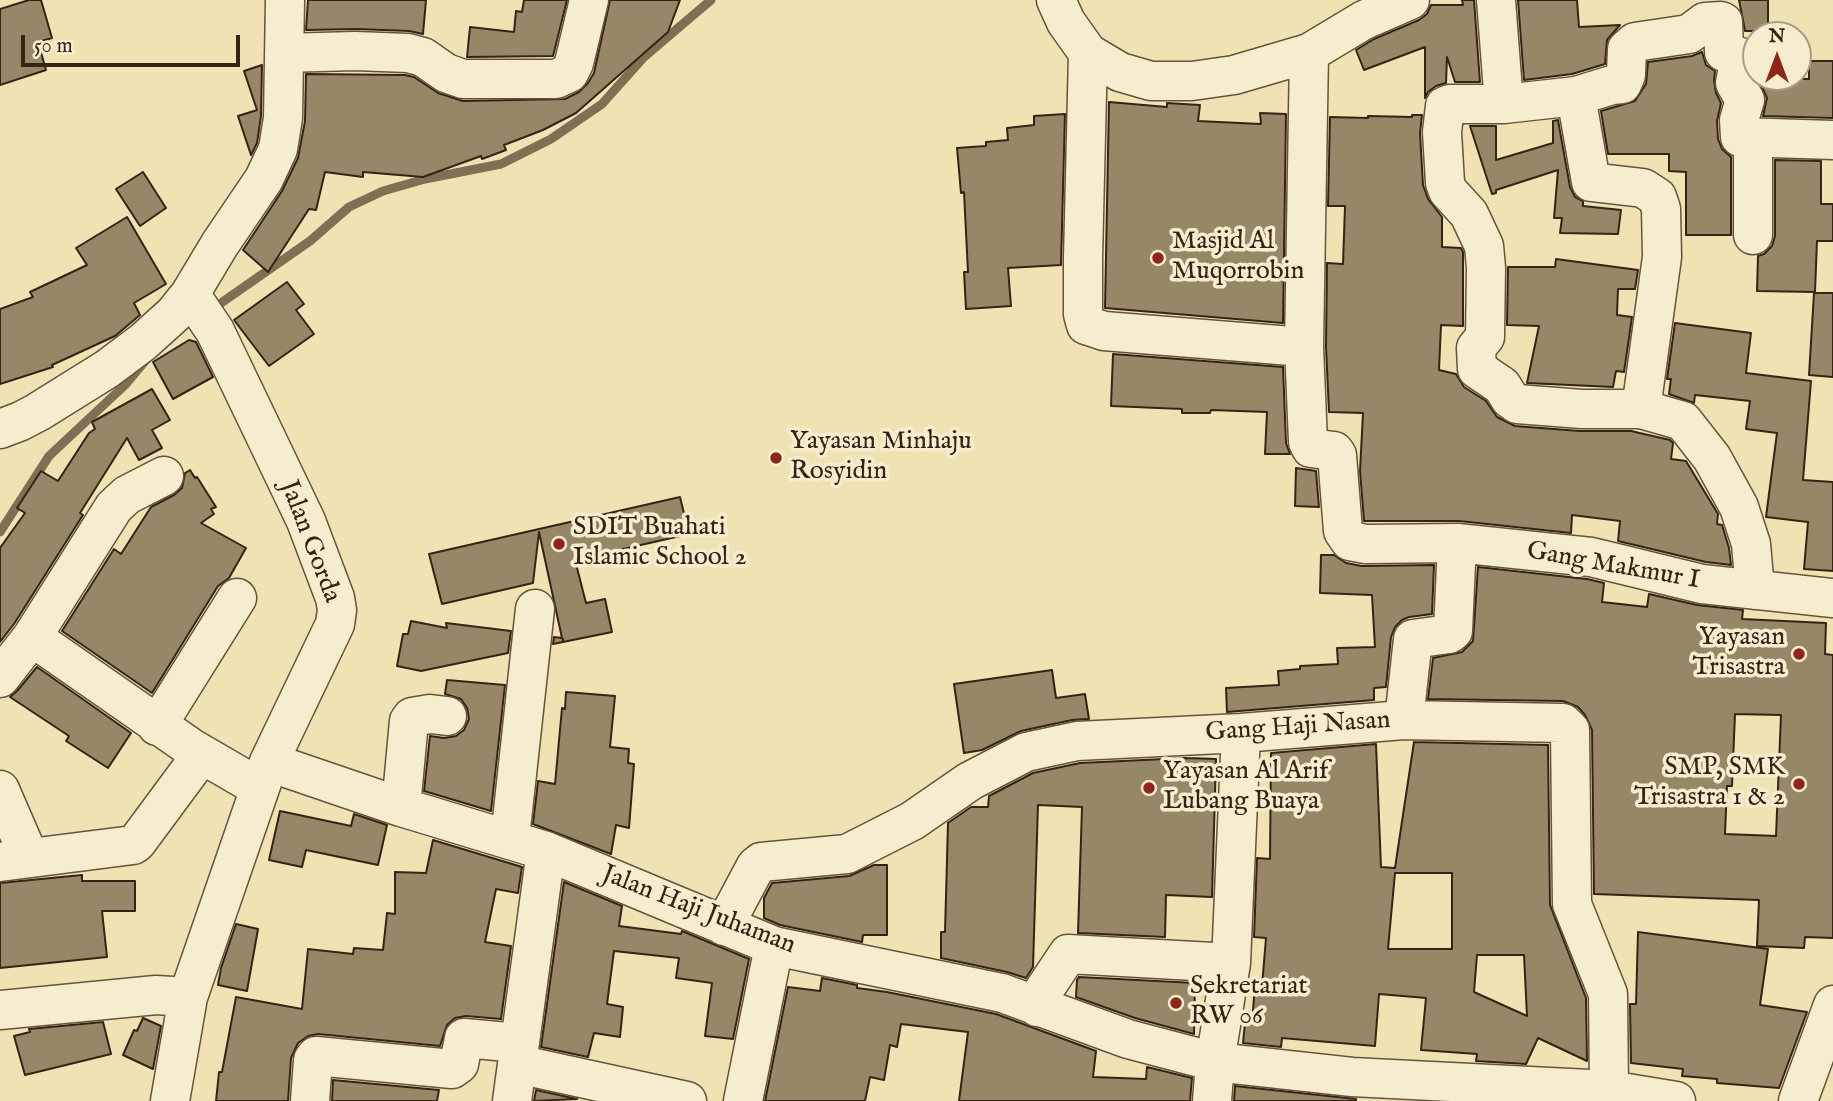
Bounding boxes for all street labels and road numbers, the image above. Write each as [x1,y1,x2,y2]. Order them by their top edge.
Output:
street label: Jalan Gorda [271,477,347,607]
street label: Gang Makmur I [1524,536,1702,598]
street label: Gang Haji Nasan [1205,706,1391,750]
street label: Jalan Haji Juhaman [597,860,799,962]

